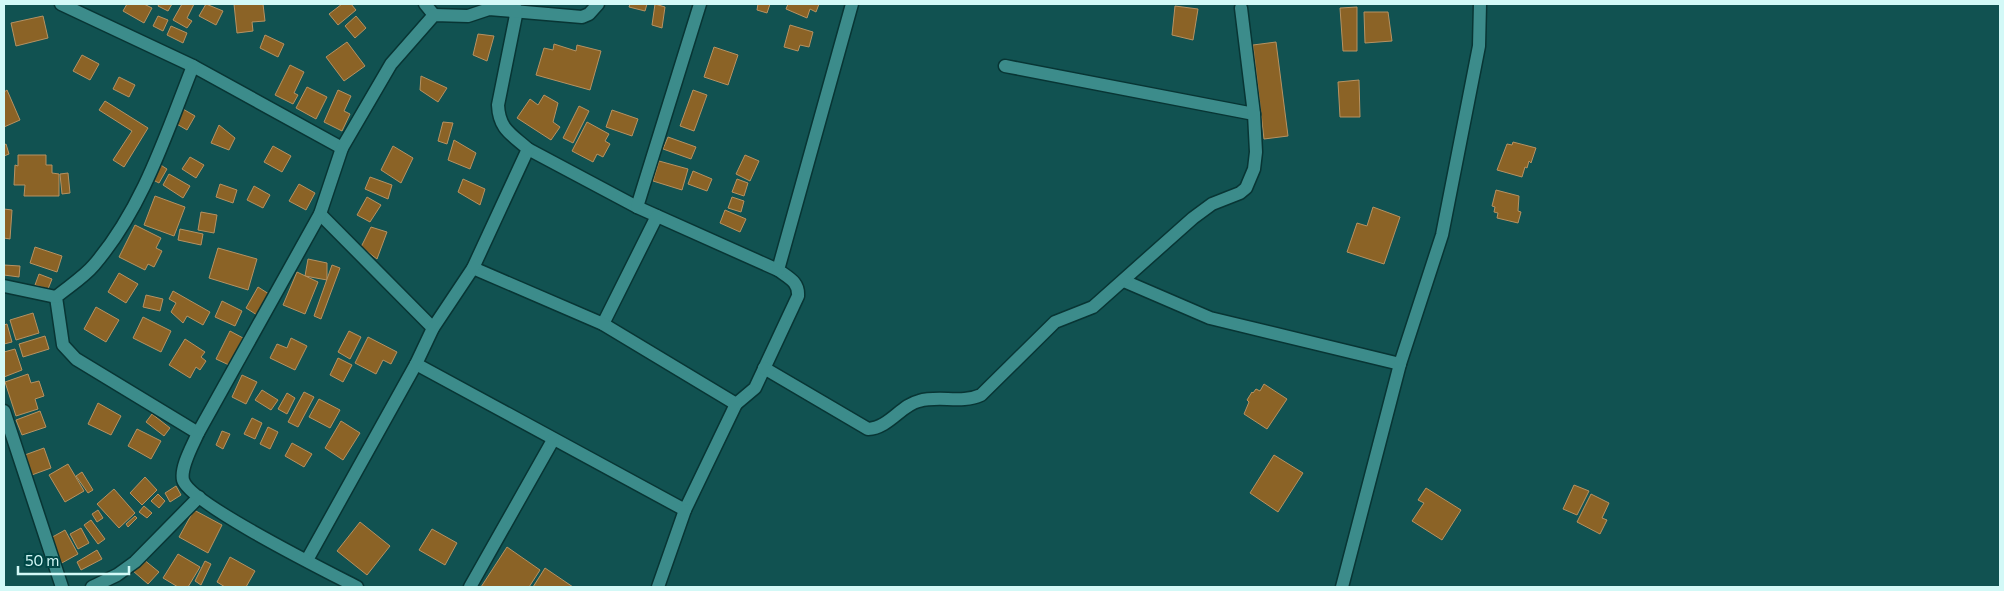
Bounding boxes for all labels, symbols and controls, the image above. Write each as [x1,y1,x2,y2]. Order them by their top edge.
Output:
scale bar [18,544,129,576]
text: 50 m [25,551,59,569]

